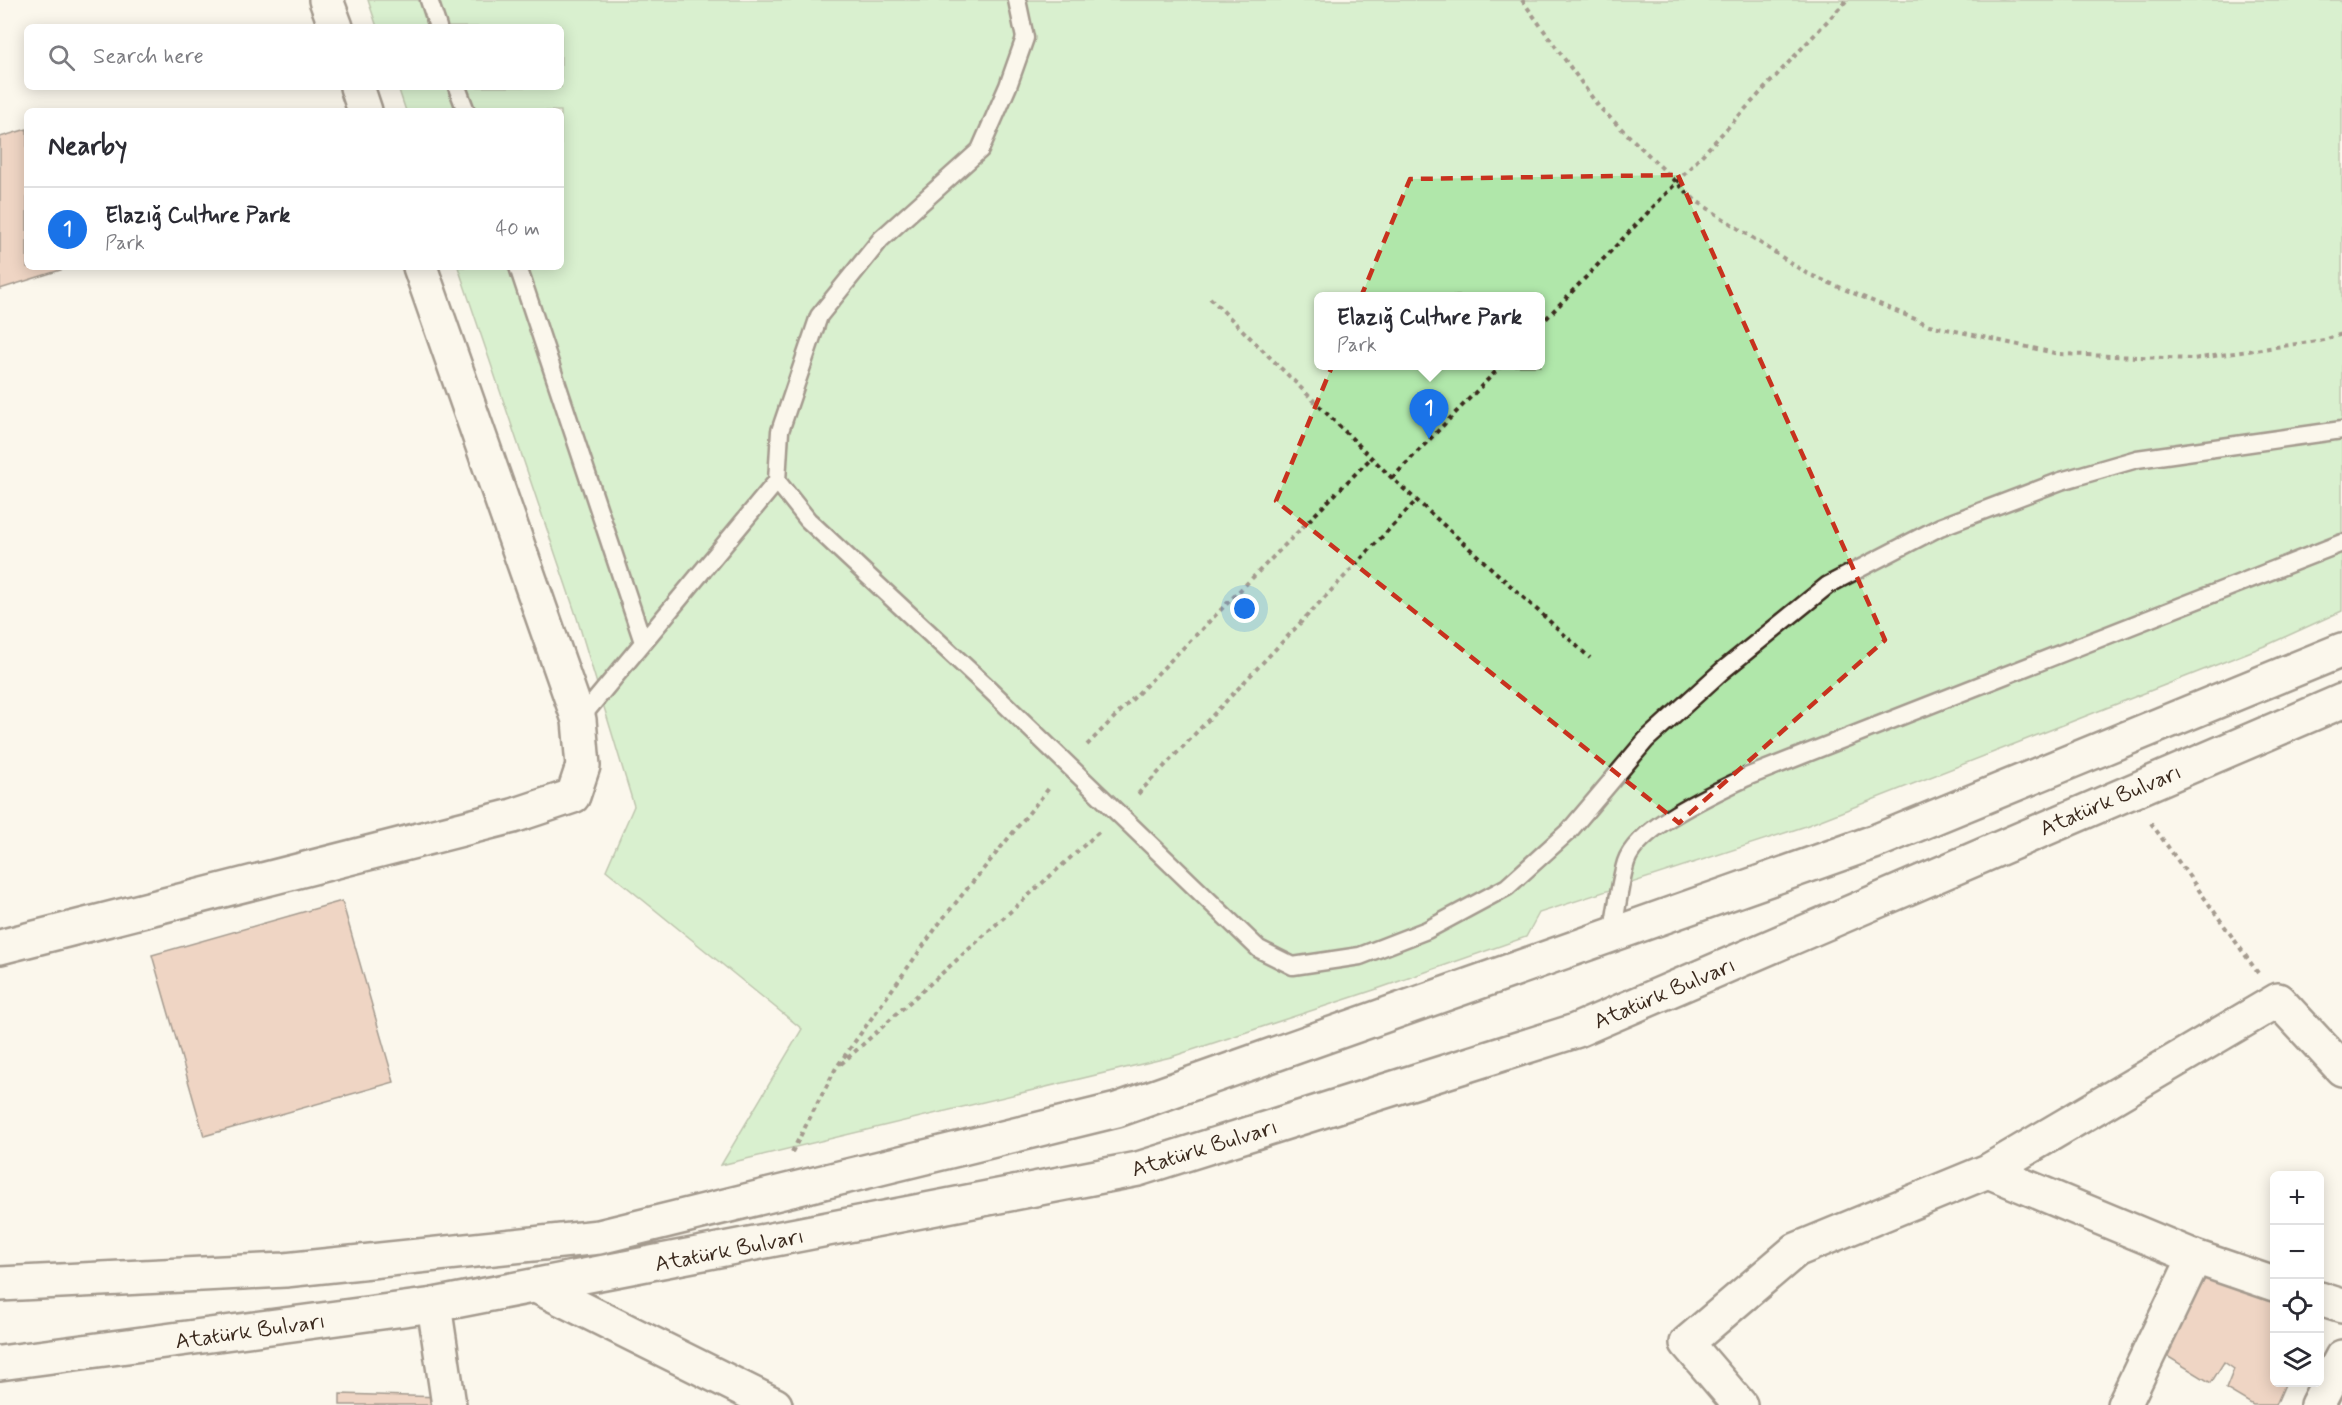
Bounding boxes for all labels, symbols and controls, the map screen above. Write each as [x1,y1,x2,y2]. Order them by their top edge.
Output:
search box [24,24,564,90]
icon: search [45,41,78,74]
text: Search here [93,43,204,71]
text: Nearby [48,130,127,164]
text: Elazığ Culture Park [105,202,290,230]
text: 1 [63,216,72,243]
text: 40 m [496,216,540,243]
text: Park [105,230,145,257]
popup [1314,292,1545,370]
text: Elazığ Culture Park [1337,304,1522,332]
text: Park [1337,332,1377,359]
pin: 1 [1410,390,1448,439]
your location [1230,594,1259,623]
street label: Atatürk Bulvarı [2036,758,2186,843]
street label: Atatürk Bulvarı [1590,951,1740,1036]
street label: Atatürk Bulvarı [1128,1113,1281,1184]
map controls [2270,1171,2324,1387]
button: + [2270,1171,2324,1225]
street label: Atatürk Bulvarı [652,1223,806,1279]
button: − [2270,1225,2324,1279]
button: locate [2270,1279,2324,1333]
street label: Atatürk Bulvarı [173,1308,327,1356]
button: layers [2270,1333,2324,1387]

